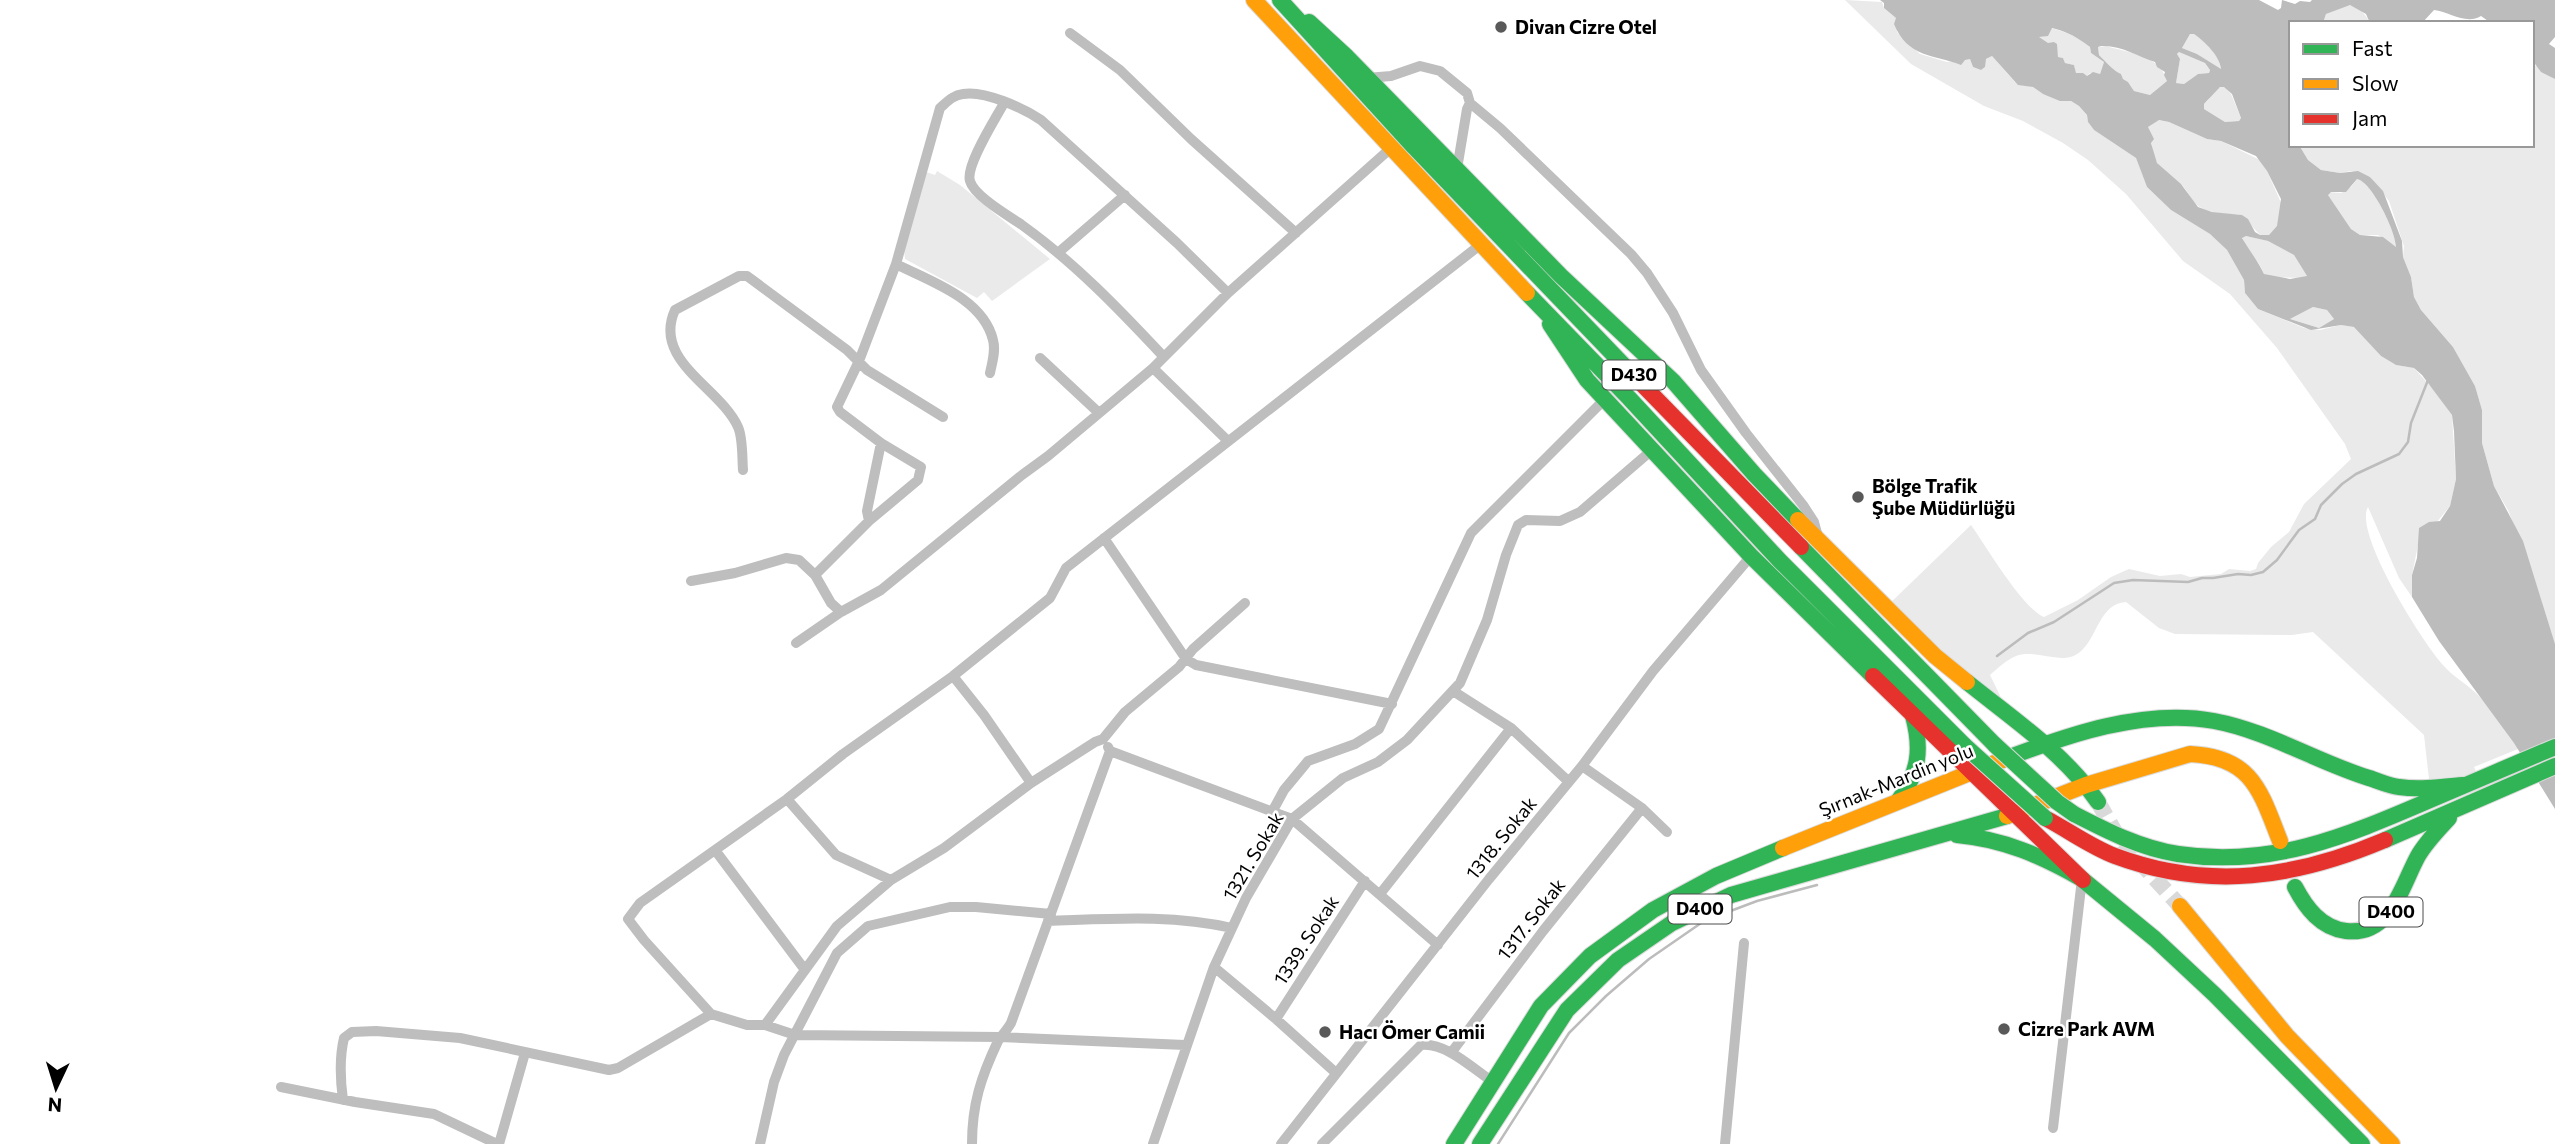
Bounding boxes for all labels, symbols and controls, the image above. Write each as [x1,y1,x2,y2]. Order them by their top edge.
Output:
place label: Divan Cizre Otel [1515,15,1657,38]
marker: Divan Cizre Otel [1493,19,1509,35]
legend [2289,21,2534,147]
text: Fast [2352,35,2393,60]
text: Slow [2352,70,2399,95]
text: Jam [2352,105,2387,130]
road number: D430 [1602,360,1666,390]
place label: Bölge Trafik Şube Müdürlüğü [1872,474,2015,519]
marker: Bölge Trafik Şube Müdürlüğü [1850,489,1866,505]
street label: Şırnak-Mardin yolu [1815,738,1976,821]
street label: 1318. Sokak [1460,792,1541,884]
street label: 1321. Sokak [1217,808,1288,904]
street label: 1317. Sokak [1492,873,1570,964]
street label: 1339. Sokak [1268,891,1343,989]
road number: D400 [1668,894,1732,924]
road number: D400 [2360,897,2422,926]
place label: Cizre Park AVM [2018,1017,2155,1040]
place label: Hacı Ömer Camii [1339,1020,1485,1043]
marker: Cizre Park AVM [1996,1021,2012,1037]
marker: Hacı Ömer Camii [1317,1024,1333,1040]
north arrow [21,1053,91,1123]
text: N [47,1093,63,1117]

